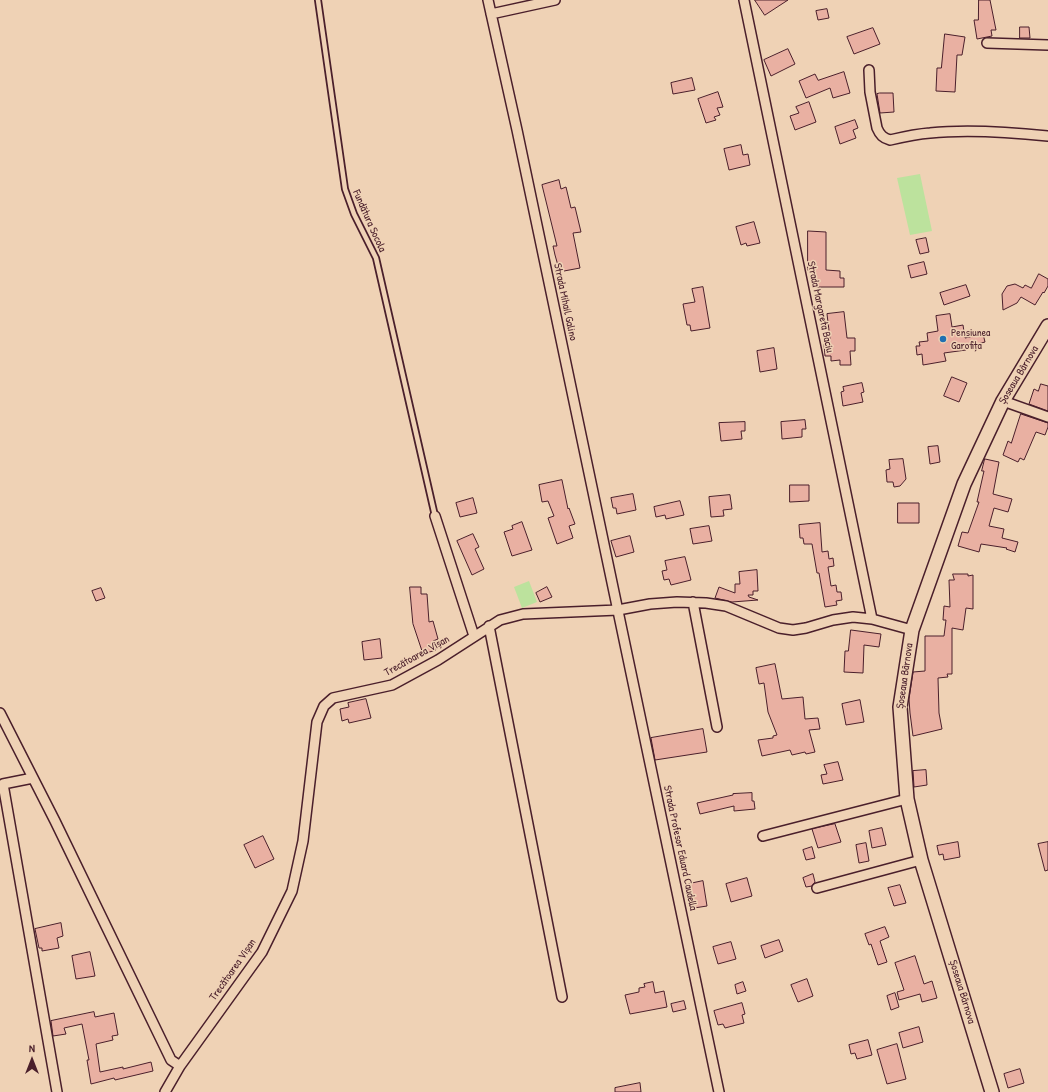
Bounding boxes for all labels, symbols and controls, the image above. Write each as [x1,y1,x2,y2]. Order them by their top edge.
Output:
street label: Fundătura Socola [349,188,389,254]
street label: Strada Margareta Baciu [804,260,836,354]
street label: Strada Mihail Galino [550,262,580,342]
place label: Pensiunea Garofița [951,326,990,352]
marker: Pensiunea Garofița [938,334,948,344]
street label: Șoseaua Bârnova [996,343,1042,407]
street label: Trecătoarea Vișan [382,633,452,679]
street label: Șoseaua Bârnova [894,642,916,710]
street label: Strada Profesor Eduard Caudella [660,784,700,912]
street label: Trecătoarea Vișan [207,937,259,1003]
street label: Șoseaua Bârnova [946,959,978,1025]
north arrow [12,1040,52,1080]
text: N [29,1041,35,1055]

